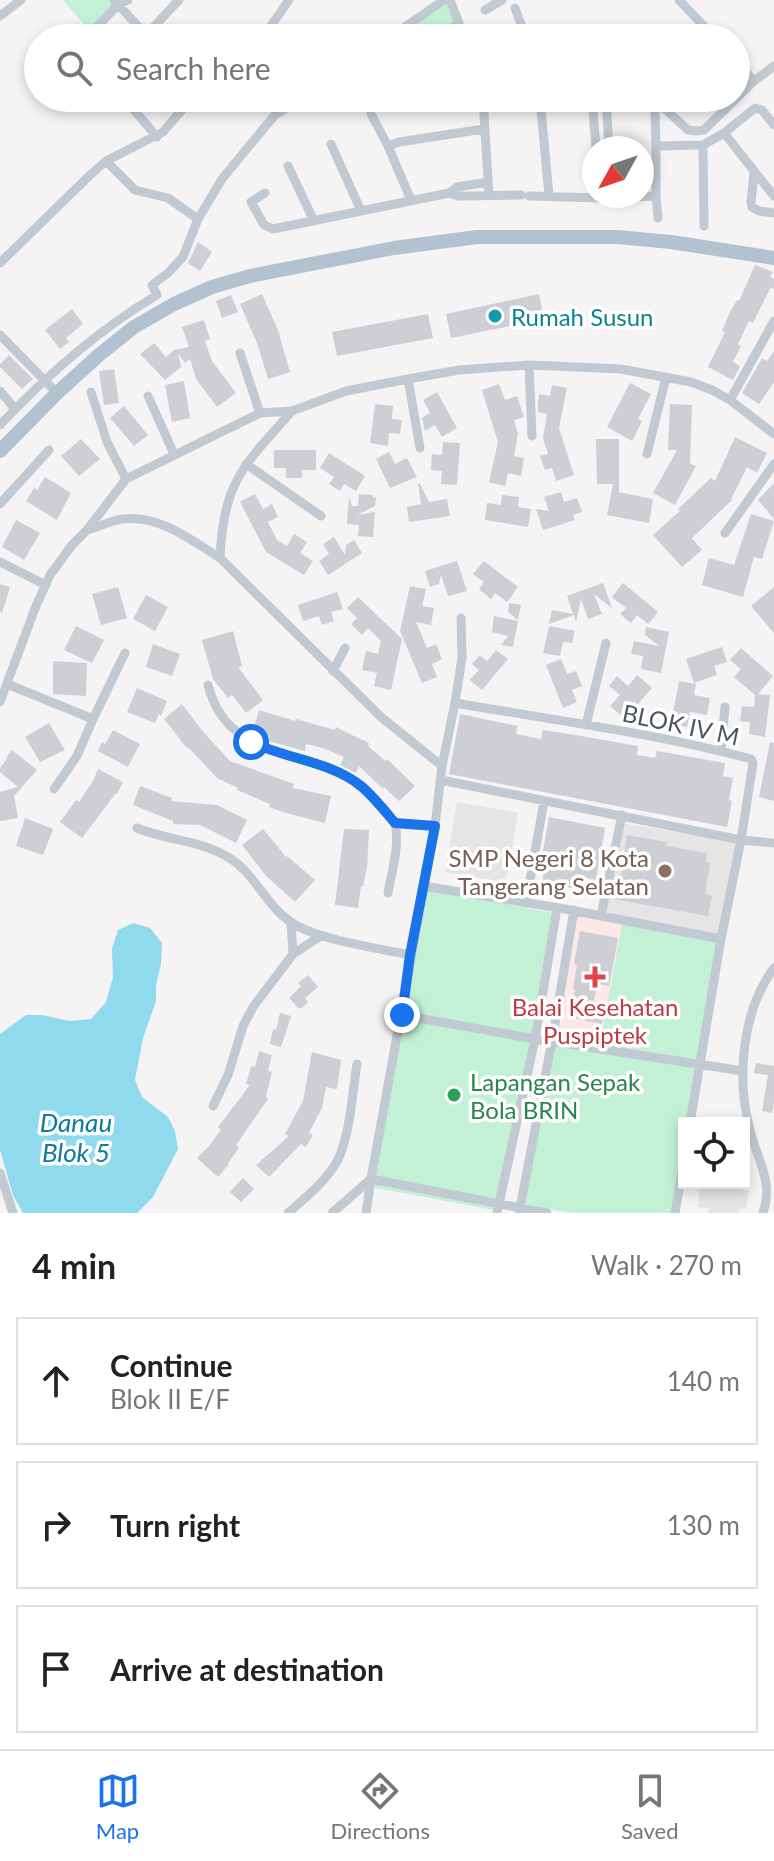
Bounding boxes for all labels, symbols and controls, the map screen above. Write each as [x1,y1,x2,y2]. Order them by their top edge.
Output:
search box [24,24,750,112]
icon: search [52,46,96,90]
text: Search here [116,50,271,86]
north arrow [582,136,654,208]
place label: Rumah Susun [511,302,653,331]
marker: Rumah Susun [486,307,504,325]
street label: BLOK IV M [620,697,742,751]
route start [233,724,269,760]
place label: SMP Negeri 8 Kota Tangerang Selatan [449,843,649,900]
marker: SMP Negeri 8 Kota Tangerang Selatan [656,862,674,880]
marker: Balai Kesehatan Puspiptek [584,966,606,988]
place label: Balai Kesehatan Puspiptek [512,992,678,1049]
route end [384,997,420,1033]
place label: Lapangan Sepak Bola BRIN [470,1067,641,1124]
marker: Lapangan Sepak Bola BRIN [445,1086,463,1104]
water label: Danau Blok 5 [40,1106,112,1168]
map controls [678,1117,750,1189]
button: locate [678,1117,750,1189]
text: 4 min [32,1245,116,1286]
text: Walk · 270 m [591,1249,742,1281]
text: Continue [110,1347,233,1383]
icon: ahead [34,1359,78,1403]
text: 140 m [667,1365,740,1397]
text: Blok II E/F [110,1383,230,1415]
icon: right [34,1503,78,1547]
text: Turn right [110,1507,240,1543]
text: 130 m [667,1509,740,1541]
icon: arrive [34,1647,78,1691]
text: Arrive at destination [110,1651,384,1687]
tab: Map [96,1769,140,1844]
tab: Directions [331,1769,430,1844]
tab: Saved [621,1769,678,1844]

